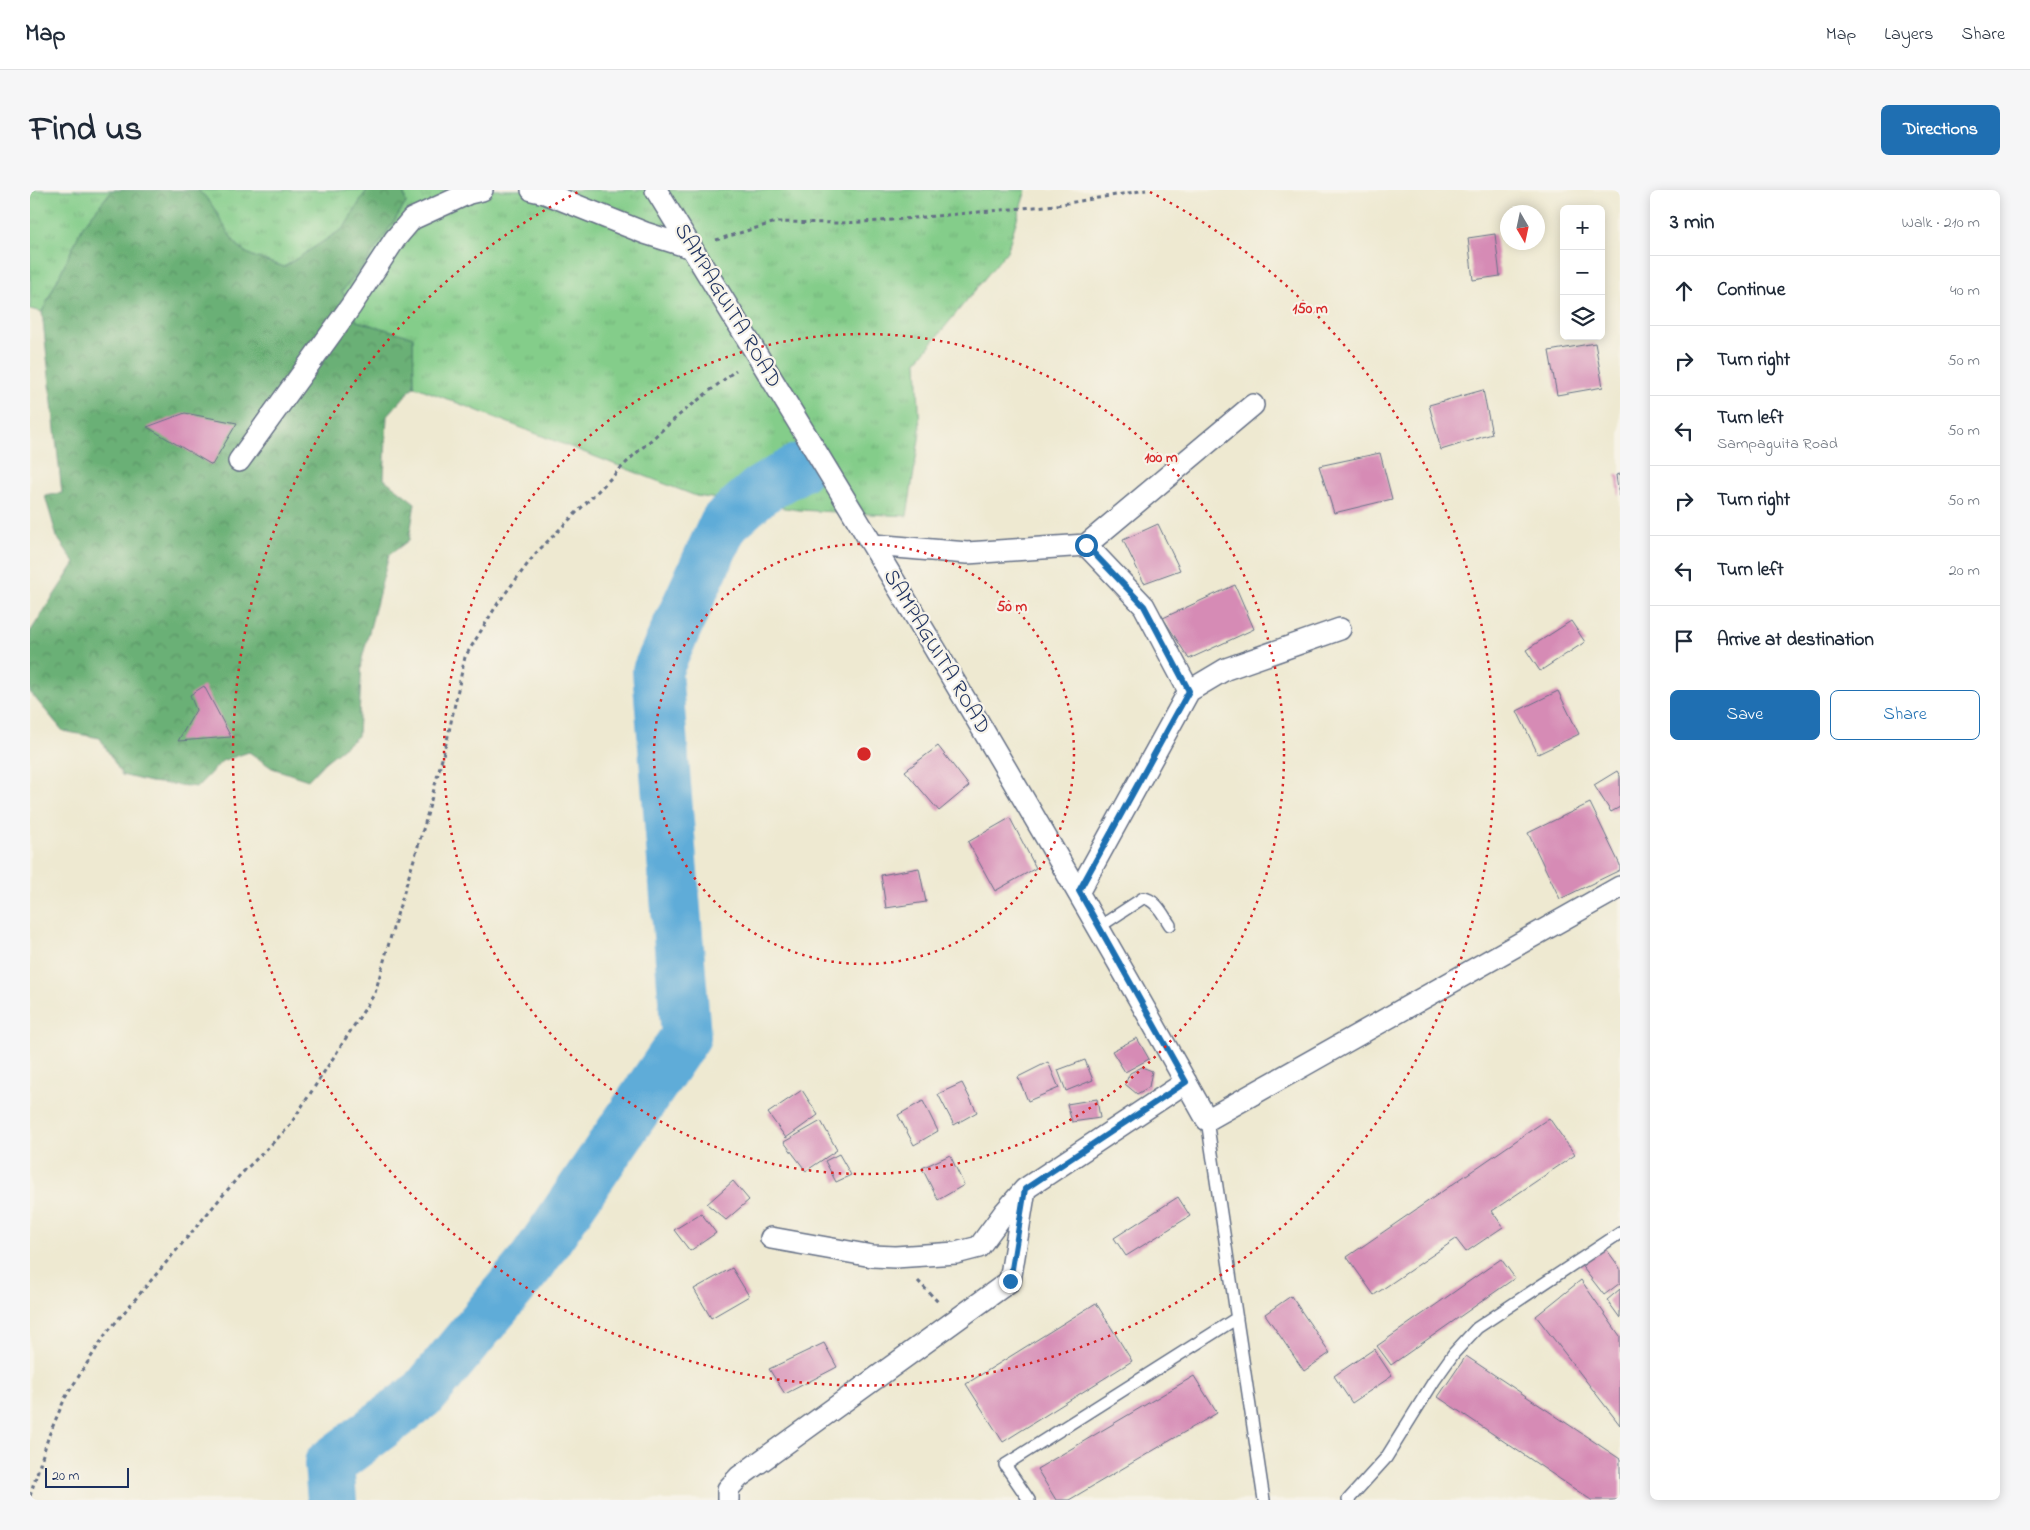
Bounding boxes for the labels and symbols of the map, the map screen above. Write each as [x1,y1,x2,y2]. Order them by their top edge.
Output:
north arrow [1500,205,1545,250]
street label: SAMPAGUITA ROAD [665,218,789,394]
text: 150 m [1292,298,1328,320]
text: 100 m [1144,447,1178,469]
route start [1075,534,1098,557]
street label: SAMPAGUITA ROAD [874,564,998,740]
text: 50 m [997,596,1028,618]
centre of rings [855,745,873,763]
route end [999,1270,1022,1293]
scale bar [45,1465,129,1488]

